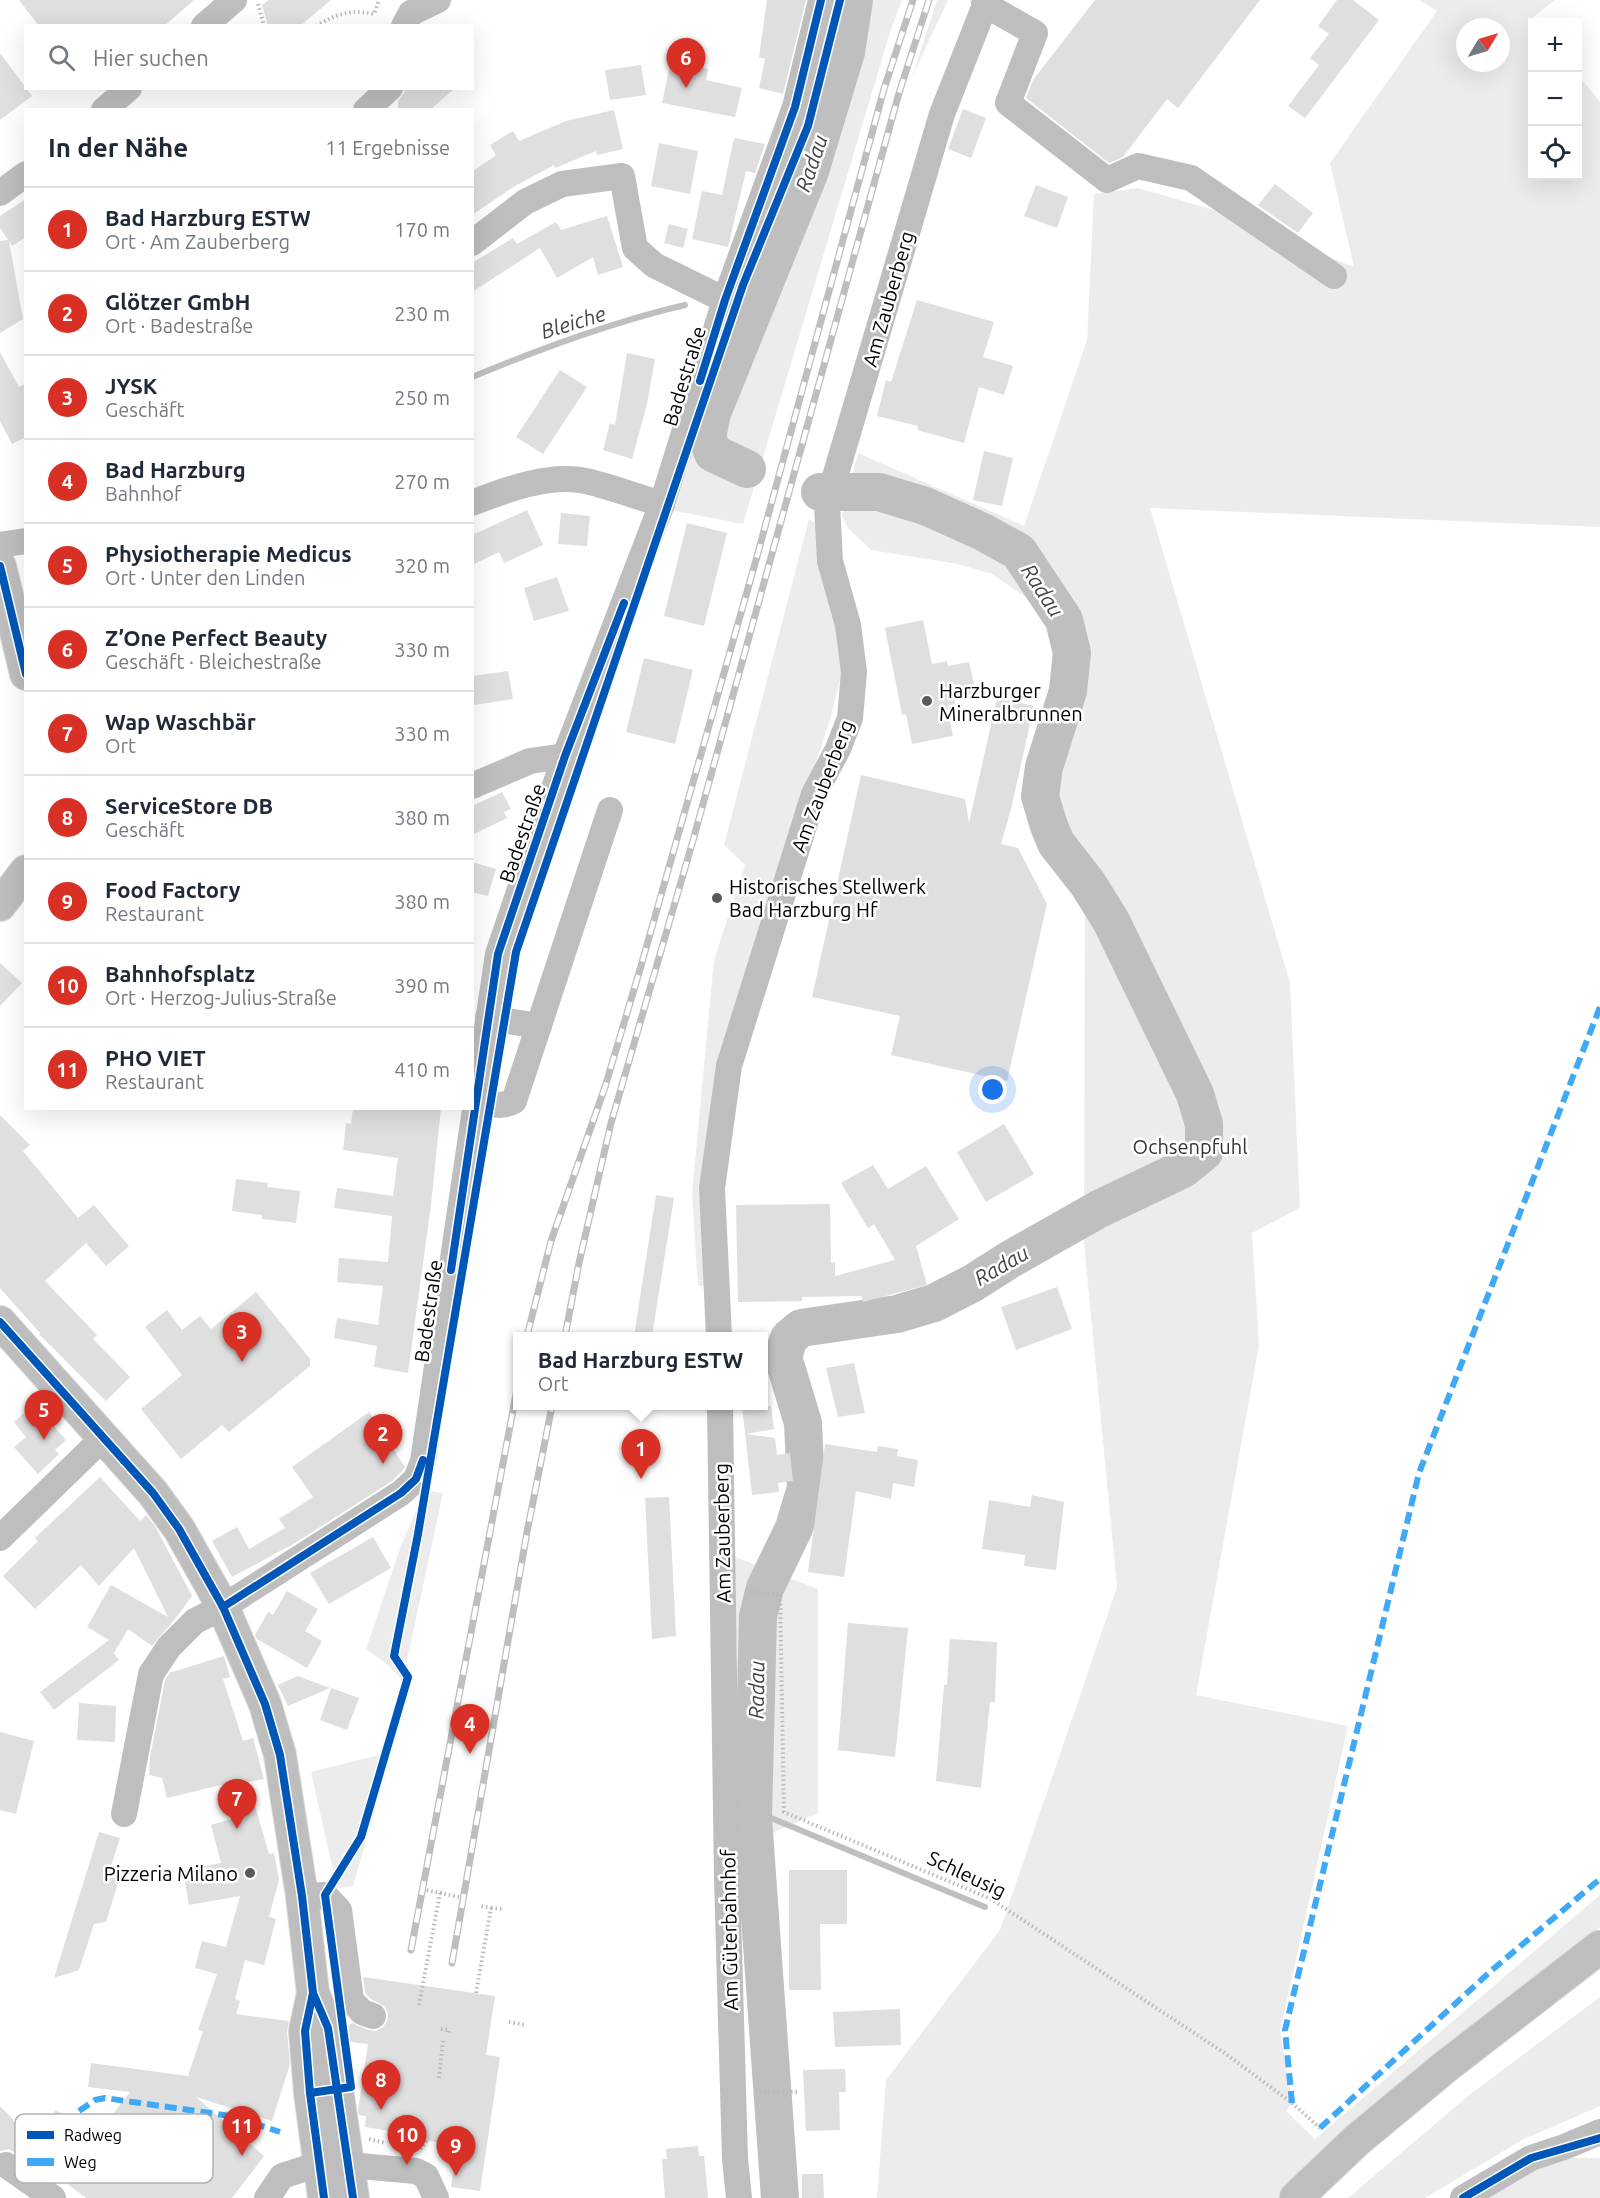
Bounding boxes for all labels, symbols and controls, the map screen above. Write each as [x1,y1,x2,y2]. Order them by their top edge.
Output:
north arrow [1456,18,1510,72]
map controls [1528,18,1582,180]
button: + [1528,18,1582,72]
search box [24,24,474,90]
pin: 6 [666,38,706,88]
icon: search [45,41,78,74]
text: Hier suchen [93,45,209,70]
button: − [1528,72,1582,126]
button: locate [1528,126,1582,180]
water label: Radau [790,132,832,194]
text: In der Nähe [48,133,188,162]
text: 11 Ergebnisse [325,136,450,159]
text: Bad Harzburg ESTW [105,205,311,230]
text: 1 [62,218,73,241]
text: 170 m [394,218,450,241]
street label: Am Zauberberg [858,229,918,369]
text: Ort · Am Zauberberg [105,230,290,253]
text: Glötzer GmbH [105,289,250,314]
water label: Bleiche [538,301,609,343]
text: 2 [62,302,73,325]
text: 230 m [394,302,450,325]
text: Ort · Badestraße [105,314,253,337]
street label: Badestraße [658,323,710,429]
text: JYSK [105,373,158,398]
text: 3 [62,386,73,409]
text: 250 m [394,386,450,409]
text: Geschäft [105,398,184,421]
text: Bad Harzburg [105,457,246,482]
text: 4 [62,470,73,493]
text: 270 m [394,470,450,493]
text: Bahnhof [105,482,182,505]
text: Physiotherapie Medicus [105,541,352,566]
text: 5 [62,554,73,577]
text: 320 m [394,554,450,577]
water label: Radau [1017,559,1069,621]
text: Ort · Unter den Linden [105,566,306,589]
text: Z’One Perfect Beauty [105,625,327,650]
text: 6 [62,638,73,661]
text: 330 m [394,638,450,661]
text: Geschäft · Bleichestraße [105,650,322,673]
place label: Harzburger Mineralbrunnen [939,679,1083,725]
marker: Harzburger Mineralbrunnen [920,694,934,708]
text: Wap Waschbär [105,709,256,734]
street label: Am Zauberberg [786,717,858,855]
text: 7 [62,722,73,745]
text: 330 m [394,722,450,745]
text: Ort [105,734,136,757]
street label: Badestraße [494,780,550,886]
text: ServiceStore DB [105,793,273,818]
text: 8 [62,806,73,829]
text: 380 m [394,806,450,829]
text: Geschäft [105,818,184,841]
place label: Historisches Stellwerk Bad Harzburg Hf [729,875,926,921]
text: Food Factory [105,877,240,902]
text: 9 [62,890,73,913]
text: 380 m [394,890,450,913]
marker: Historisches Stellwerk Bad Harzburg Hf [710,891,724,905]
text: Restaurant [105,902,204,925]
text: Bahnhofsplatz [105,961,255,986]
text: 10 [56,974,79,997]
text: 390 m [394,974,450,997]
text: Ort · Herzog-Julius-Straße [105,986,337,1009]
text: PHO VIET [105,1045,206,1070]
text: 11 [56,1058,79,1081]
text: 410 m [394,1058,450,1081]
text: Restaurant [105,1070,204,1093]
your location [978,1075,1007,1104]
park label: Ochsenpfuhl [1133,1135,1247,1158]
water label: Radau [970,1240,1032,1290]
street label: Badestraße [409,1258,447,1364]
pin: 3 [222,1312,262,1362]
popup [513,1332,768,1410]
text: Bad Harzburg ESTW [538,1347,743,1372]
text: Ort [538,1372,569,1395]
pin: 5 [24,1390,63,1440]
pin: 2 [364,1414,403,1464]
pin: 1 [622,1430,660,1479]
street label: Am Zauberberg [709,1463,735,1603]
water label: Radau [743,1661,769,1719]
pin: 4 [450,1704,490,1754]
pin: 7 [218,1780,256,1829]
street label: Schleusig [924,1846,1010,1902]
street label: Am Güterbahnhof [716,1849,742,2011]
place label: Pizzeria Milano [104,1862,238,1885]
marker: Pizzeria Milano [243,1866,257,1880]
pin: 8 [362,2060,400,2110]
pin: 11 [222,2106,262,2156]
legend [15,2114,213,2183]
pin: 10 [388,2116,426,2165]
text: Radweg [64,2126,122,2144]
pin: 9 [436,2126,476,2176]
text: Weg [64,2153,97,2171]

